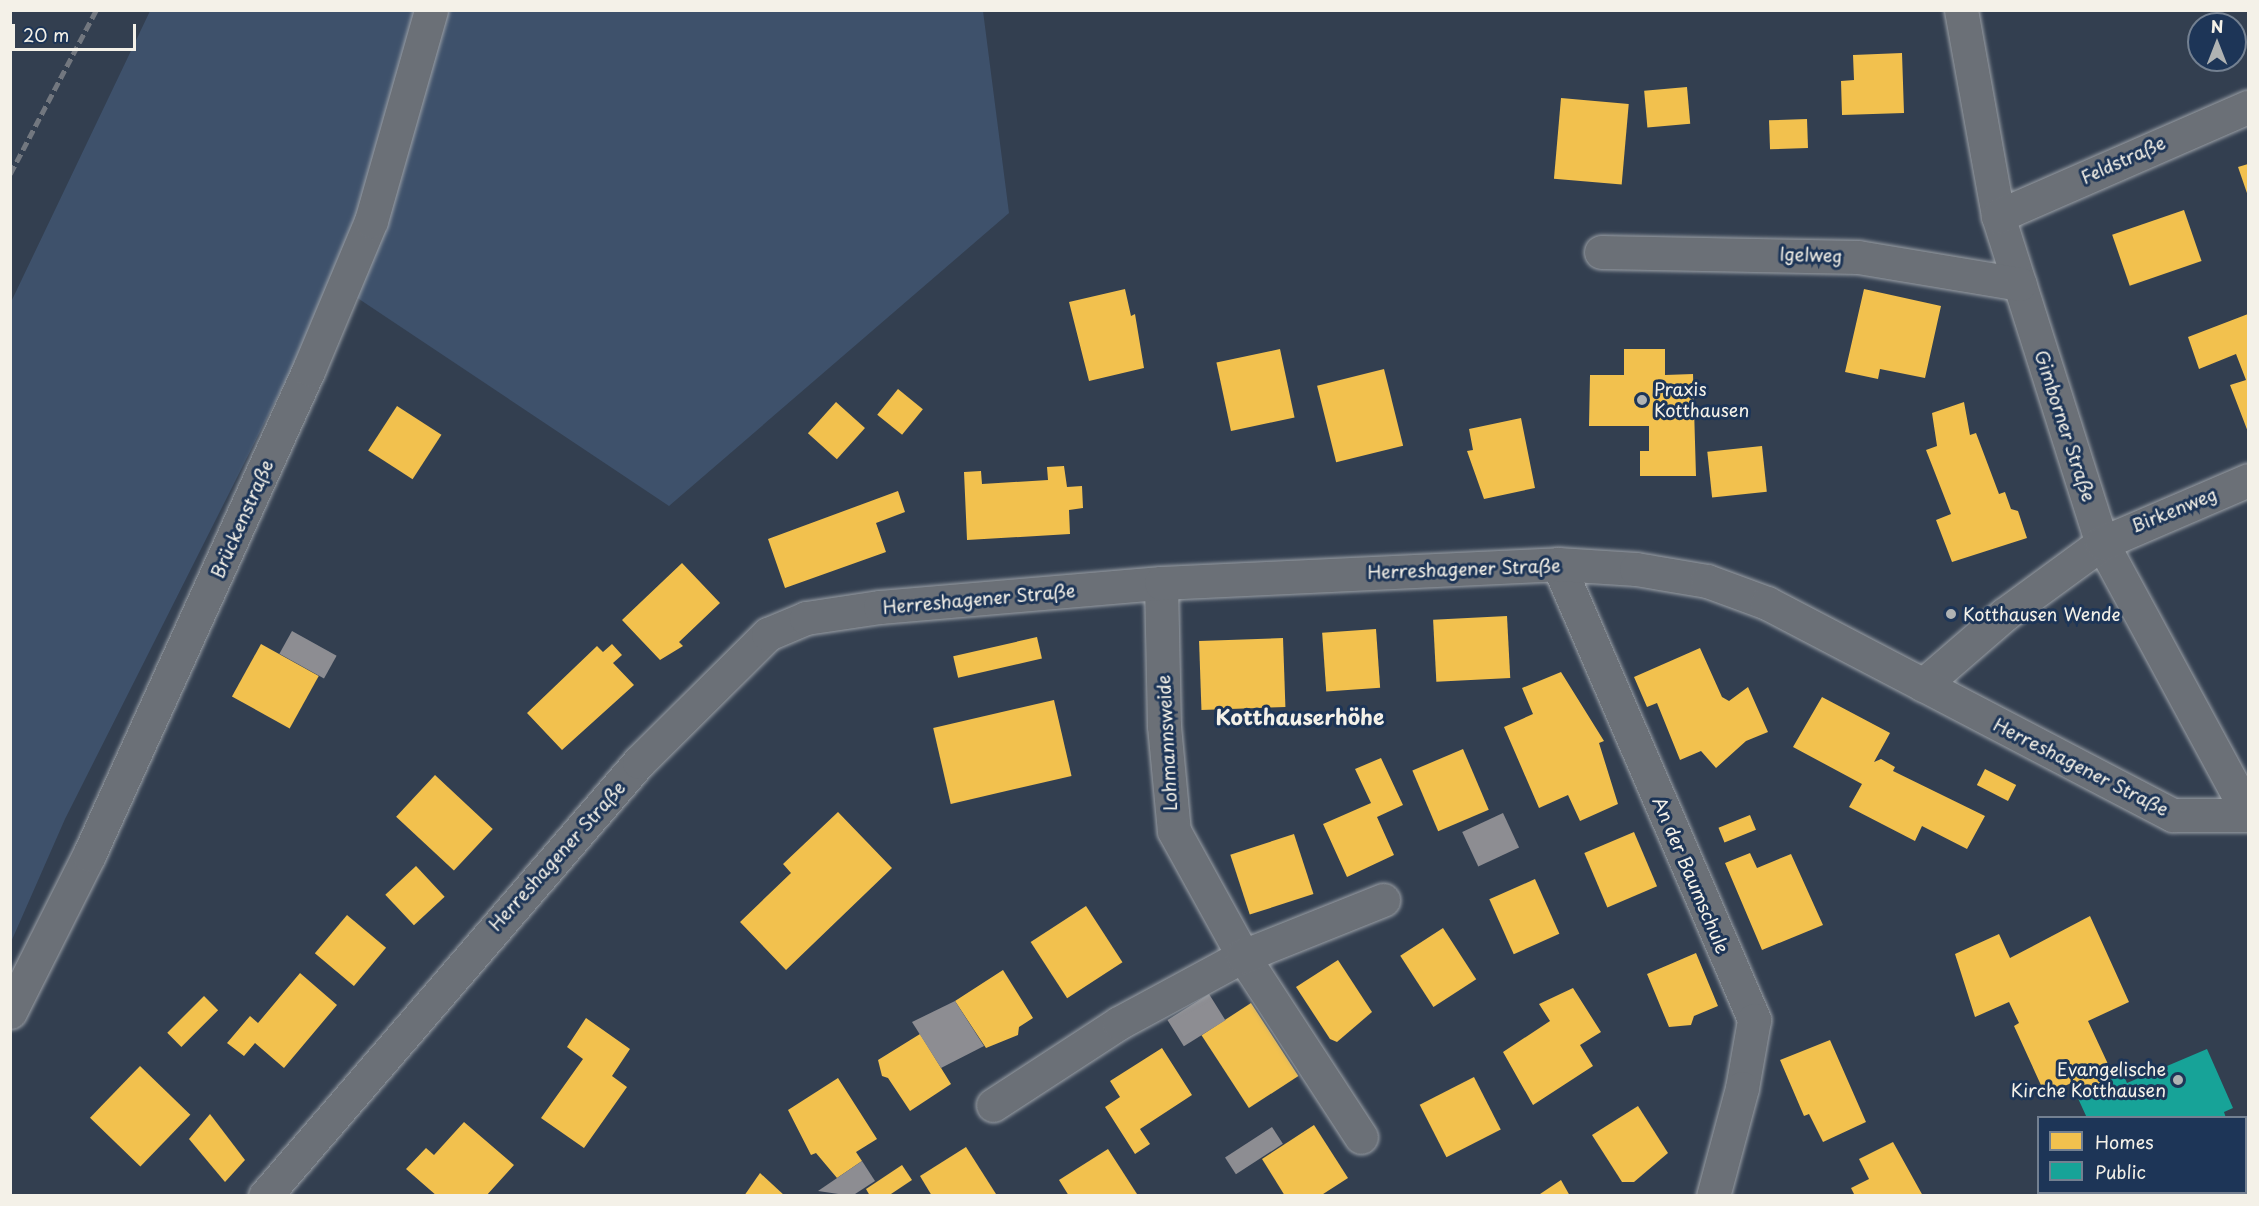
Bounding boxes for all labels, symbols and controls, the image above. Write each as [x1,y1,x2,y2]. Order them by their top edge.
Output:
scale bar [15,12,140,50]
north arrow [2187,12,2247,72]
text: N [2211,14,2223,38]
text: 20 m [23,21,69,48]
street label: Feldstraße [2077,132,2169,188]
street label: Igelweg [1779,243,1843,267]
street label: Gimborner Straße [2030,347,2100,505]
place label: Praxis Kotthausen [1654,379,1749,422]
marker: Praxis Kotthausen [1635,393,1649,407]
street label: Brückenstraße [206,456,278,582]
street label: Birkenweg [2128,483,2220,537]
street label: Herreshagener Straße [1366,555,1562,583]
street label: Herreshagener Straße [881,580,1077,618]
place label: Kotthausen Wende [1963,603,2122,625]
marker: Kotthausen Wende [1944,607,1958,621]
street label: Lohmannsweide [1153,674,1181,812]
district label: Kotthauserhöhe [1215,703,1385,729]
street label: Herreshagener Straße [1989,713,2173,821]
street label: Herreshagener Straße [484,777,630,935]
street label: An der Baumschule [1648,794,1734,956]
place label: Evangelische Kirche Kotthausen [2010,1059,2166,1102]
marker: Evangelische Kirche Kotthausen [2171,1073,2185,1087]
legend [2037,1116,2247,1194]
text: Homes [2095,1128,2153,1155]
text: Public [2095,1158,2146,1185]

